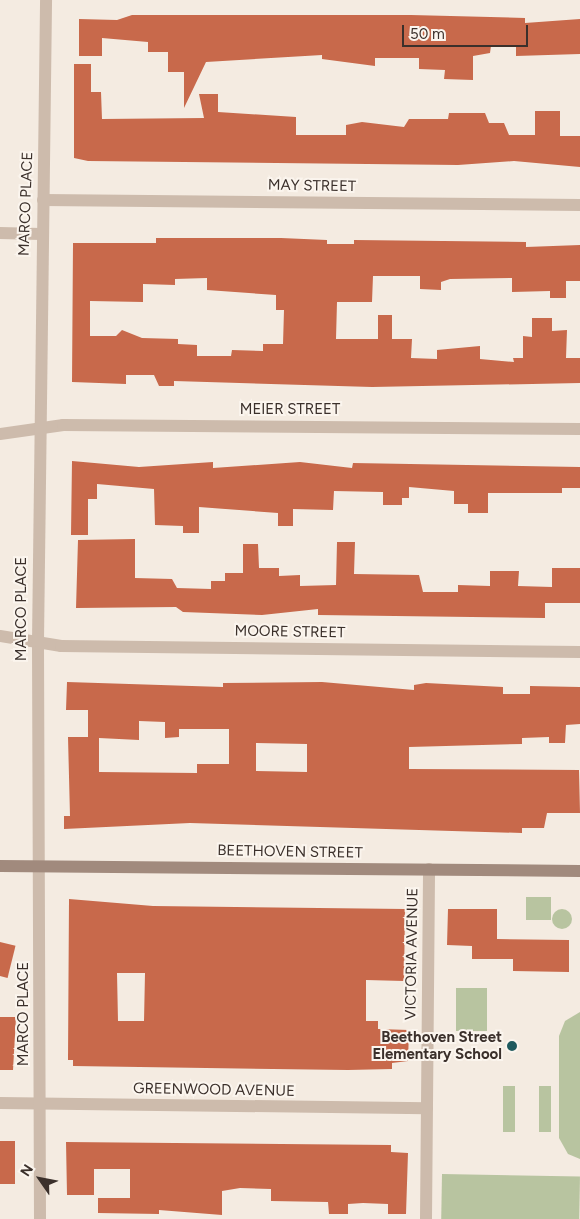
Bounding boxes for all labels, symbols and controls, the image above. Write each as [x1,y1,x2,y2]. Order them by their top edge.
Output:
scale bar [405,15,531,47]
text: 50 m [410,25,445,43]
street label: MARCO PLACE [15,152,37,256]
street label: MAY STREET [268,176,356,196]
street label: MEIER STREET [240,401,340,419]
street label: MARCO PLACE [13,557,31,661]
street label: MOORE STREET [234,622,346,642]
street label: BEETHOVEN STREET [217,842,363,862]
street label: VICTORIA AVENUE [402,888,422,1020]
street label: MARCO PLACE [15,962,33,1066]
place label: Beethoven Street Elementary School [373,1028,502,1063]
marker: Beethoven Street Elementary School [506,1040,518,1052]
street label: GREENWOOD AVENUE [133,1080,295,1100]
north arrow [15,1154,65,1204]
text: N [17,1161,37,1180]

